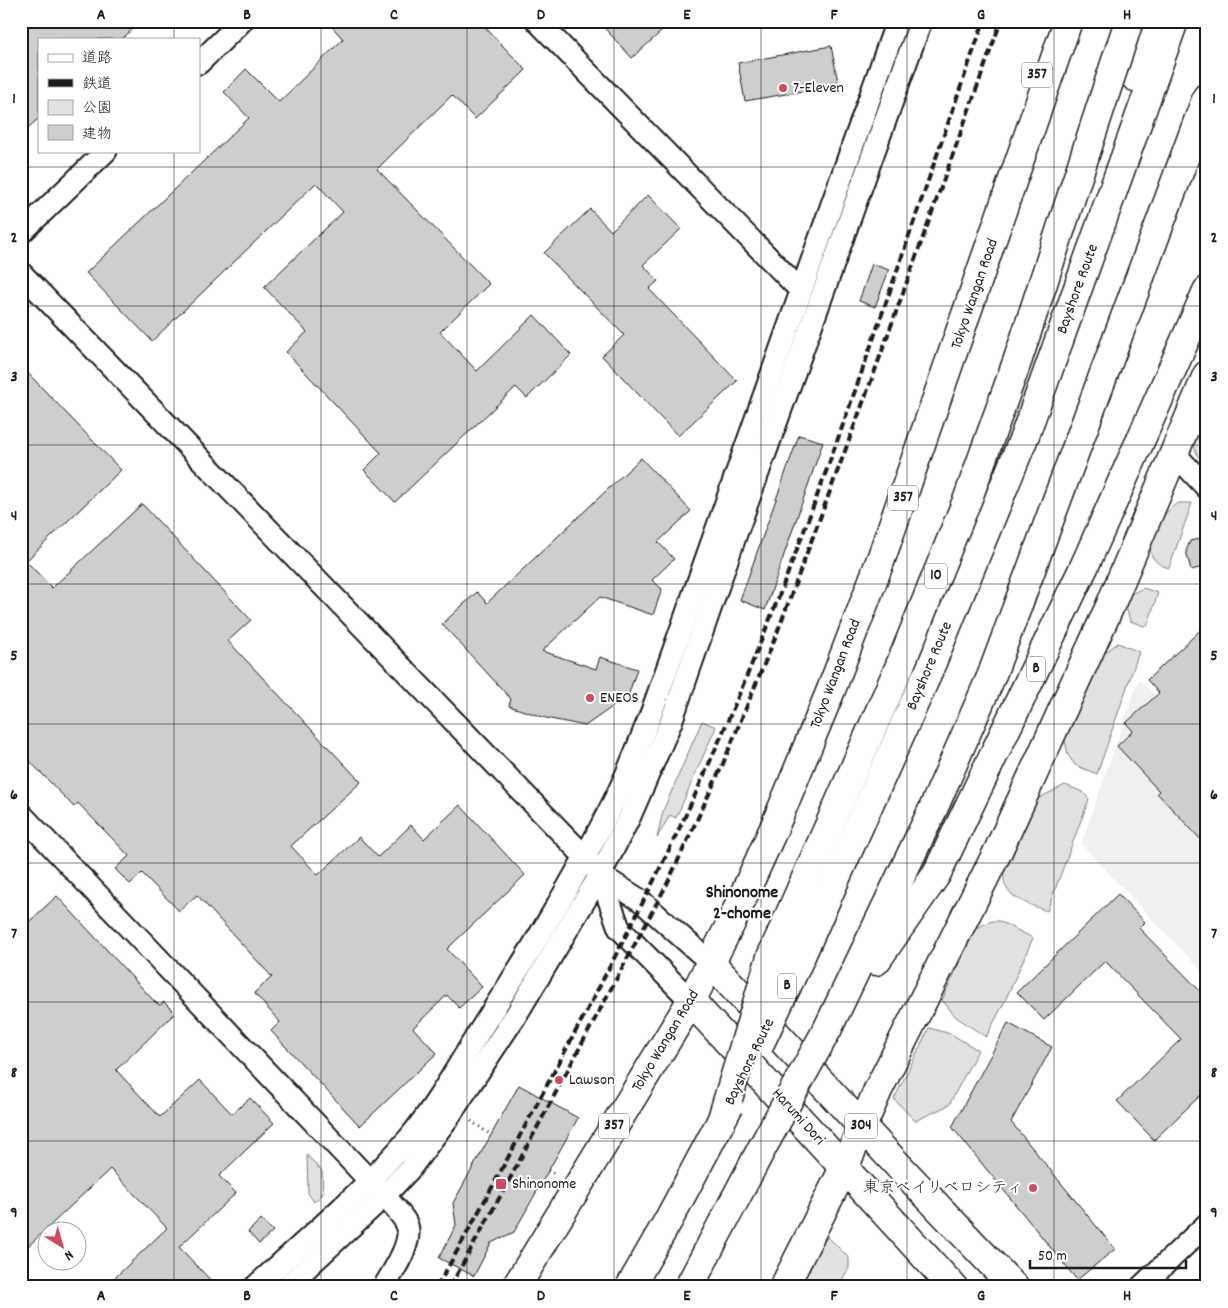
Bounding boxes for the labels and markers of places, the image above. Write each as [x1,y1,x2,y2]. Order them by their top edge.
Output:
place label: 7-Eleven [793,77,844,100]
marker: 7-Eleven [777,82,789,94]
place label: ENEOS [600,687,639,710]
marker: ENEOS [584,692,596,704]
place label: Lawson [569,1069,615,1092]
marker: Lawson [553,1074,565,1086]
place label: Shinonome [512,1173,576,1196]
marker: Shinonome [494,1177,508,1191]
place label: 東京ベイリベロシティ [863,1177,1023,1200]
marker: 東京ベイリベロシティ [1027,1182,1039,1194]

